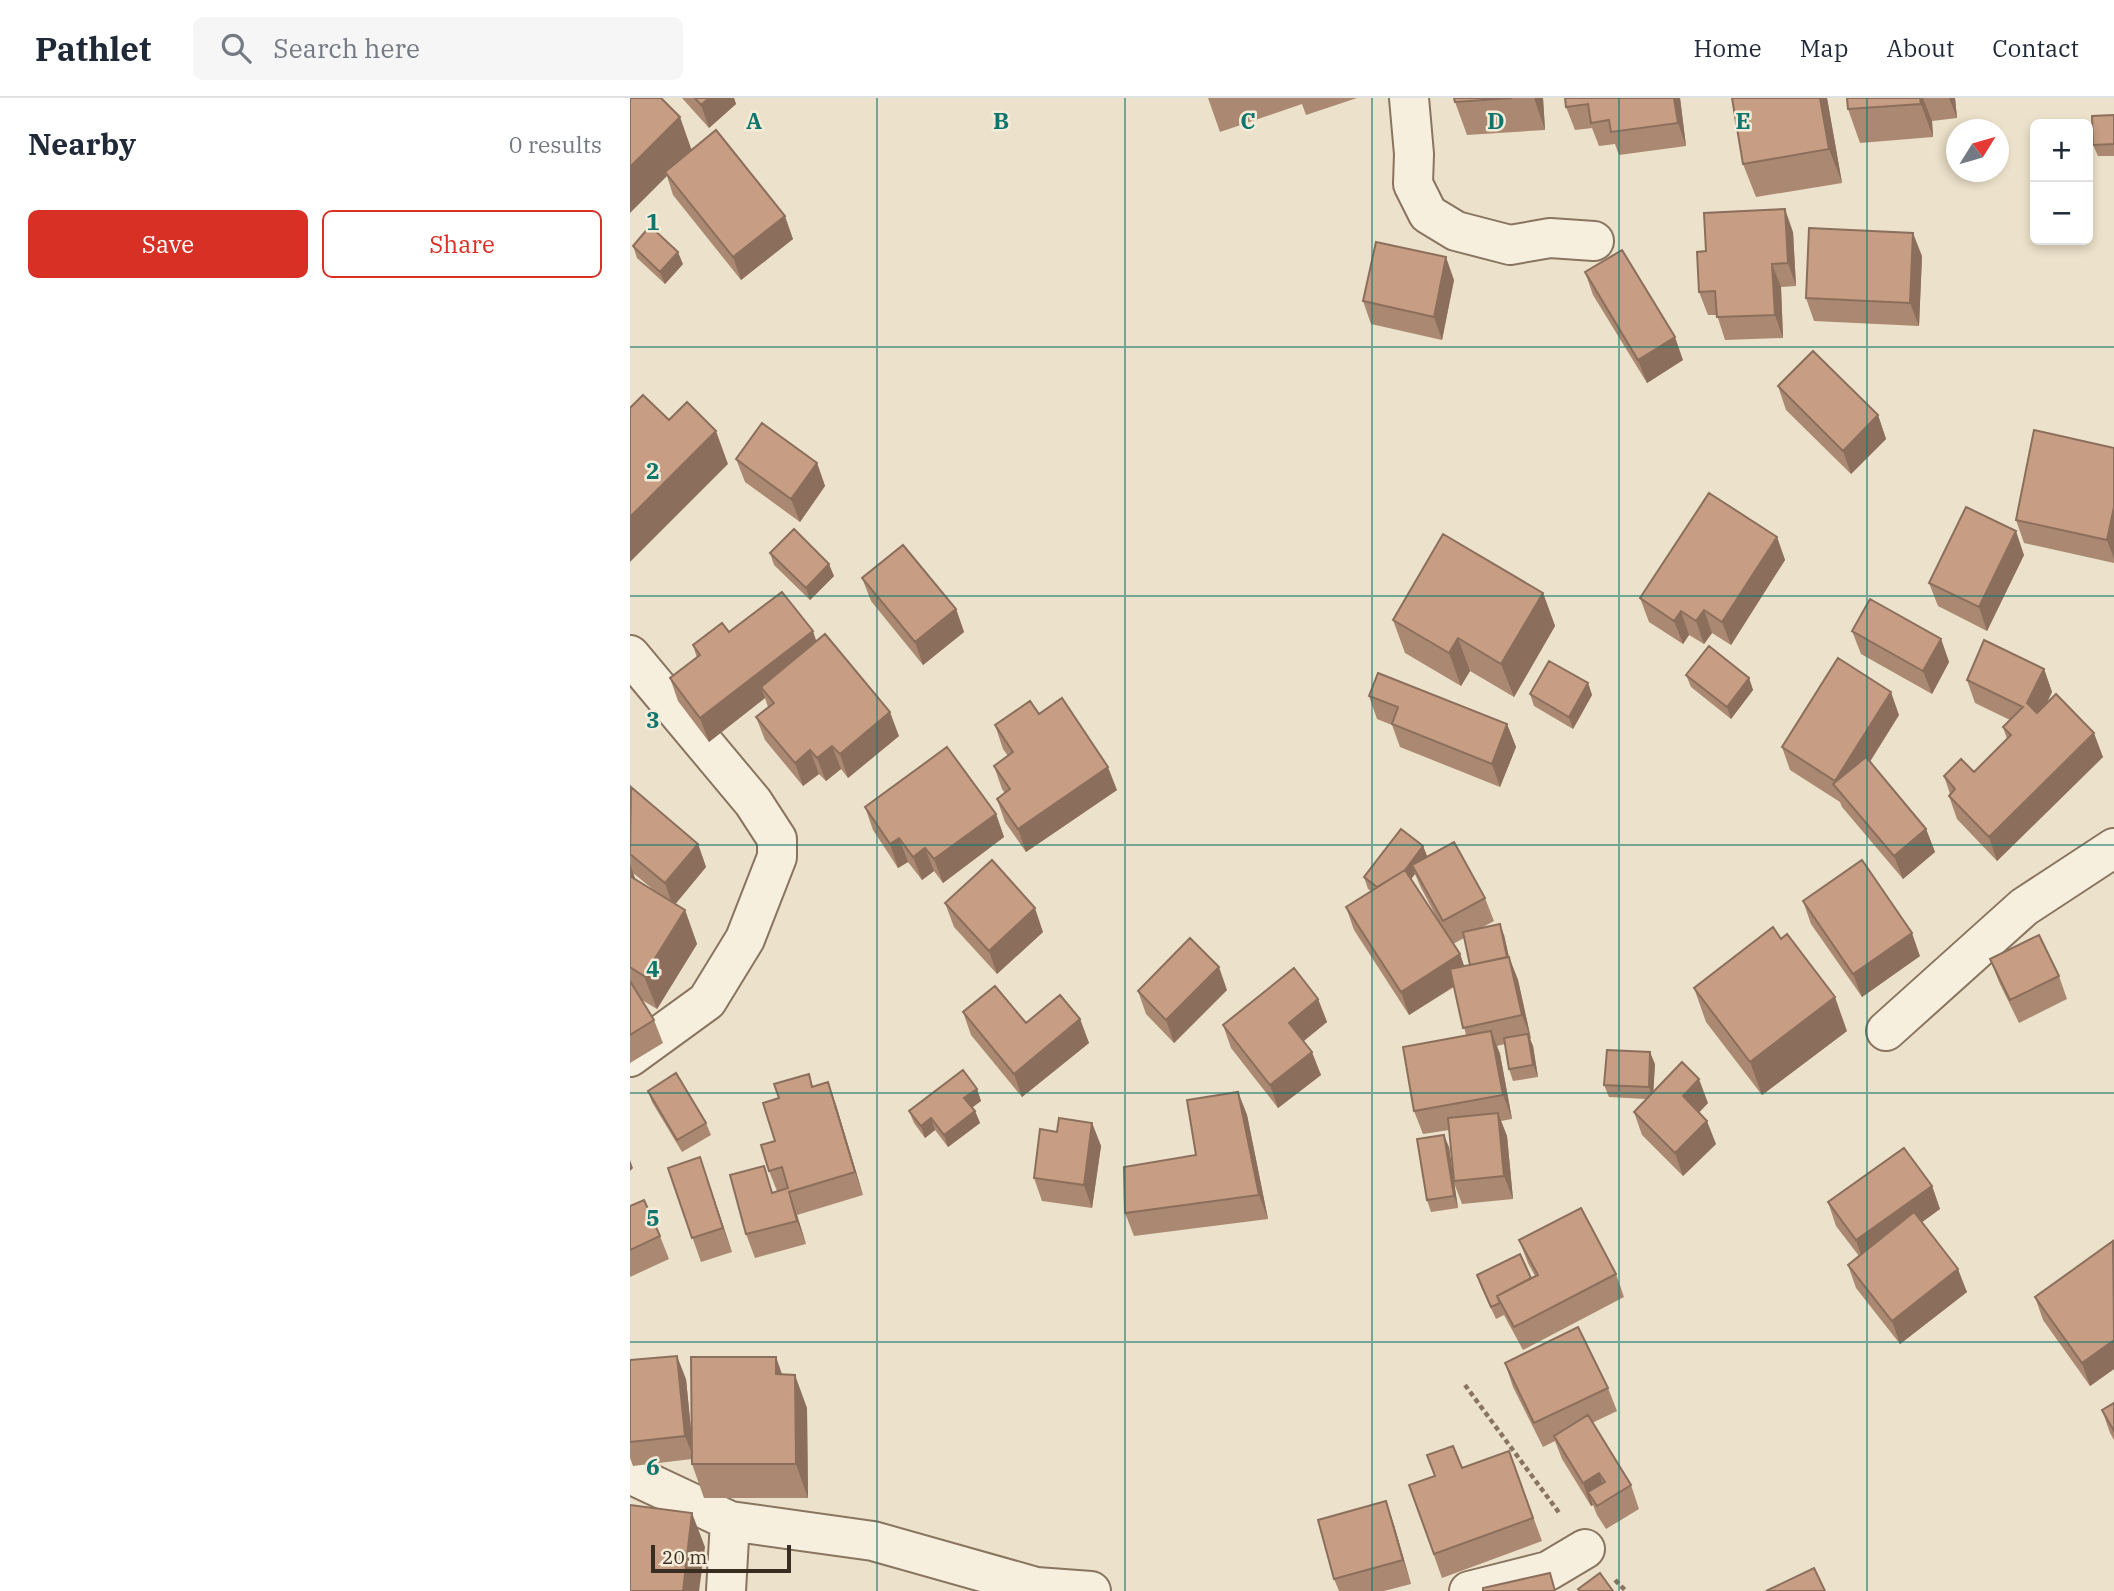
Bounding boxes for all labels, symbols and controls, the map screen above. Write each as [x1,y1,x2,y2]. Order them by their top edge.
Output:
search box [193,17,683,80]
text: Pathlet [35,27,151,70]
icon: search [217,29,255,67]
text: Search here [273,31,420,65]
text: Home [1694,32,1762,64]
text: Map [1800,32,1848,64]
text: About [1886,32,1954,64]
text: Contact [1992,32,2079,64]
text: A [746,105,762,135]
text: B [993,105,1009,135]
text: C [1240,105,1256,135]
text: D [1487,105,1505,135]
text: E [1735,105,1751,135]
north arrow [1946,119,2009,182]
map controls [2030,119,2093,245]
button: + [2030,119,2093,182]
text: Nearby [28,124,136,163]
text: 0 results [509,129,602,159]
button: − [2030,182,2093,245]
text: 1 [646,206,660,236]
button: Save [28,210,308,278]
button: Share [322,210,602,278]
text: 2 [646,455,660,485]
text: 3 [646,704,660,734]
text: 4 [646,953,660,983]
text: 5 [646,1202,660,1232]
text: 6 [646,1451,660,1481]
scale bar [651,1542,791,1574]
text: 20 m [662,1545,707,1569]

